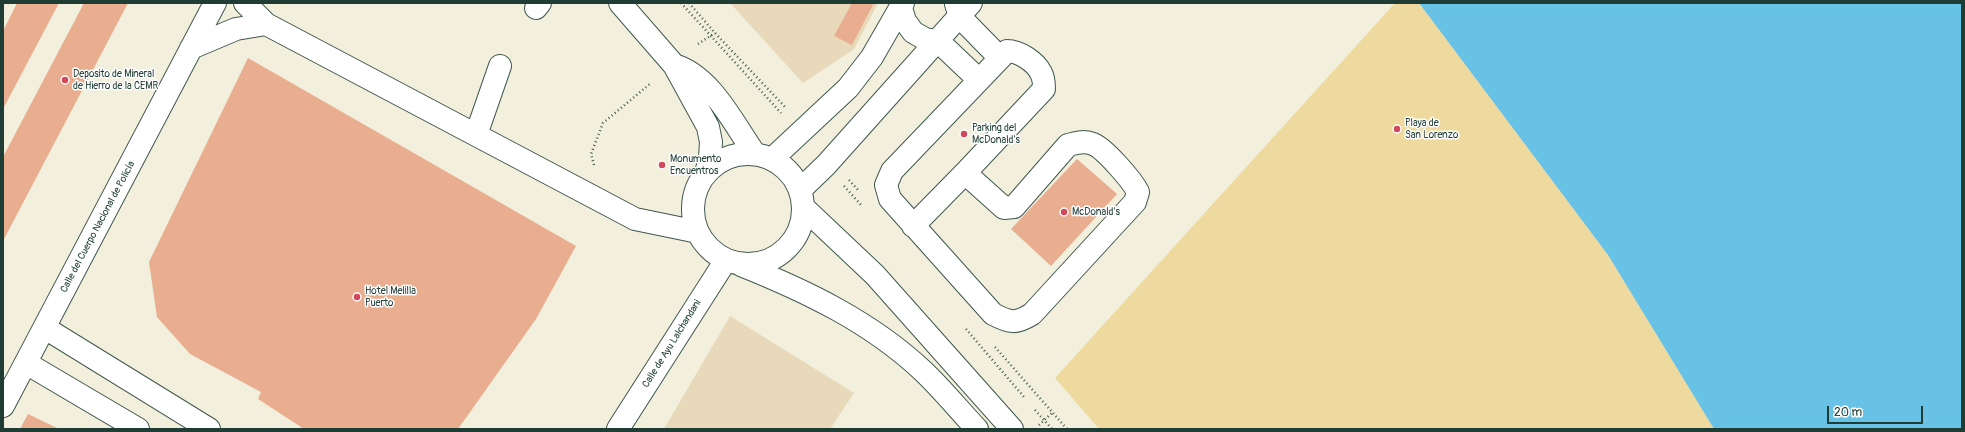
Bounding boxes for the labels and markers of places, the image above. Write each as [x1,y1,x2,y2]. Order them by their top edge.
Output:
place label: Deposito de Mineral de Hierro de la CEMR [73,68,158,92]
marker: Deposito de Mineral de Hierro de la CEMR [60,75,70,85]
place label: Playa de San Lorenzo [1405,117,1458,140]
place label: Parking del McDonald's [972,122,1020,146]
marker: Playa de San Lorenzo [1392,124,1402,134]
marker: Parking del McDonald's [959,129,969,139]
place label: Monumento Encuentros [670,153,721,176]
marker: Monumento Encuentros [657,160,667,170]
place label: McDonald's [1072,206,1120,218]
marker: McDonald's [1059,207,1069,217]
place label: Hotel Melilla Puerto [365,285,416,308]
marker: Hotel Melilla Puerto [352,292,362,302]

